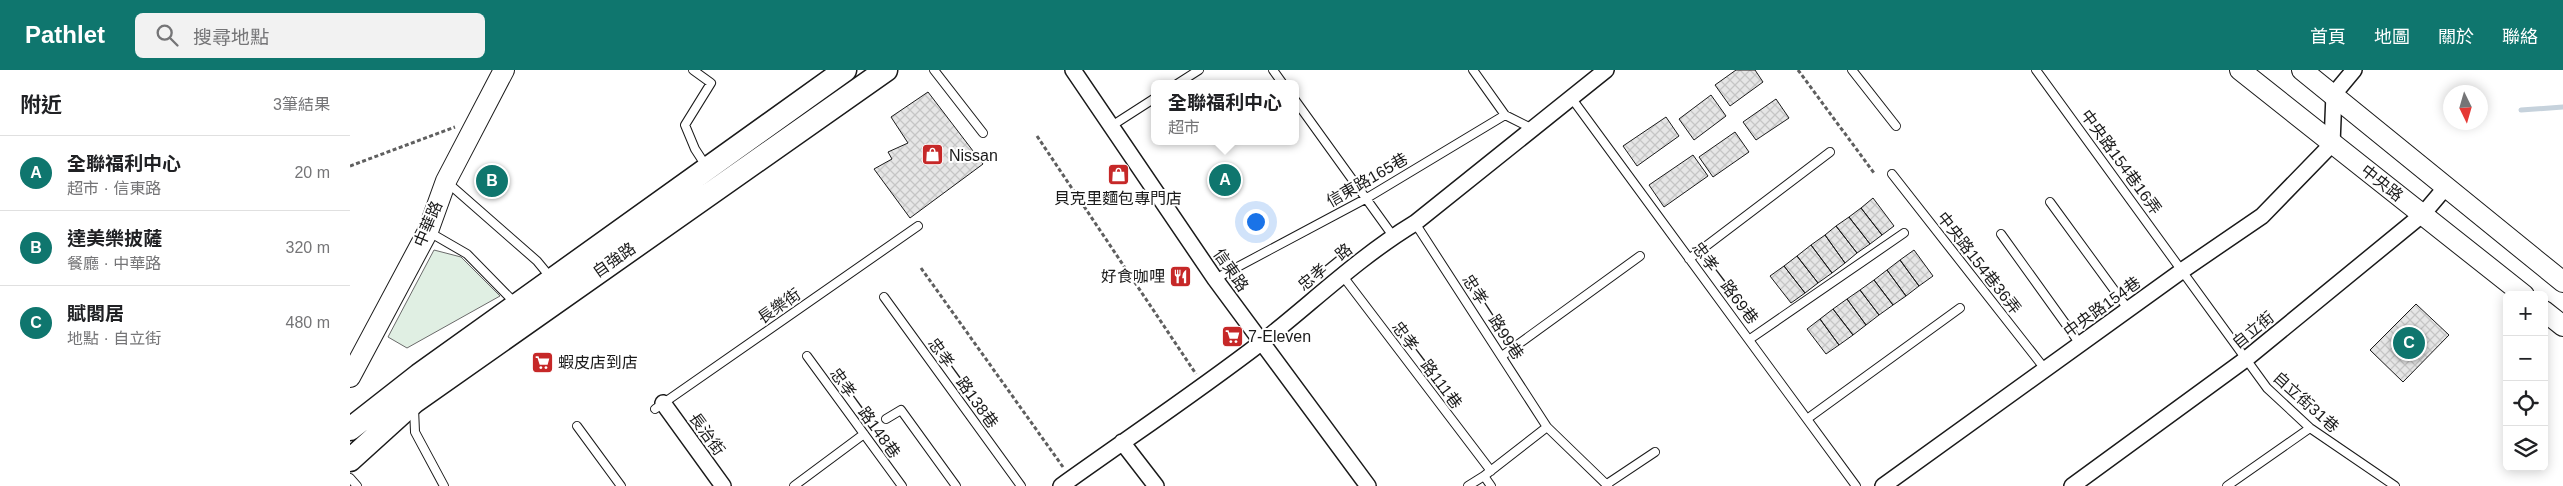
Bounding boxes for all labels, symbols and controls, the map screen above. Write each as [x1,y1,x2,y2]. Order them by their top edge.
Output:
search box [135,13,485,58]
text: Pathlet [25,21,105,48]
icon: search [153,21,181,49]
text: 搜尋地點 [193,27,269,48]
text: 首頁 [2310,27,2346,47]
text: 地圖 [2374,27,2410,47]
text: 關於 [2438,27,2474,47]
text: 聯絡 [2502,27,2538,47]
popup [1151,80,1299,145]
north arrow [2443,85,2488,130]
text: 全聯福利中心 [1168,92,1282,113]
text: 附近 [20,93,62,116]
text: 3筆結果 [273,96,330,113]
street label: 中央路154巷16弄 [2078,107,2164,217]
text: 超市 [1168,119,1200,136]
shop icon: Nissan [921,143,945,167]
place label: Nissan [949,147,998,164]
street label: 信東路165巷 [1323,150,1411,210]
text: 全聯福利中心 [67,153,181,174]
pin: A [1209,161,1241,199]
pin: B [476,162,508,200]
shop icon: 貝克里麵包專門店 [1106,162,1130,186]
street label: 中央路 [2358,162,2406,204]
text: A [30,164,42,181]
text: 20 m [294,164,330,181]
text: 超市 · 信東路 [67,180,161,197]
place label: 貝克里麵包專門店 [1054,190,1182,207]
street label: 中華路 [411,199,445,249]
your location [1243,209,1269,235]
street label: 中央路154巷36弄 [1934,209,2024,317]
text: 達美樂披薩 [67,228,162,249]
text: B [30,239,42,256]
text: 320 m [286,239,330,256]
street label: 自強路 [589,239,639,281]
street label: 忠孝一路69巷 [1689,239,1761,327]
street label: 忠孝一路 [1295,240,1355,294]
street label: 信東路 [1210,245,1252,295]
text: 餐廳 · 中華路 [67,255,161,272]
restaurant icon: 好食咖哩 [1169,264,1193,288]
place label: 好食咖哩 [1101,268,1165,285]
street label: 忠孝一路99巷 [1459,271,1527,363]
street label: 中央路154巷 [2060,273,2144,341]
street label: 長樂街 [754,285,804,327]
map controls [2503,291,2548,471]
button: + [2503,291,2548,336]
text: 賦閣居 [67,303,124,324]
street label: 自立街 [2229,308,2277,352]
text: C [30,314,42,331]
text: 480 m [286,314,330,331]
street label: 忠孝一路111巷 [1389,318,1465,412]
supermarket icon: 7-Eleven [1220,324,1244,348]
pin: C [2393,324,2425,362]
place label: 7-Eleven [1248,328,1311,345]
text: 地點 · 自立街 [67,330,161,347]
street label: 忠孝一路138巷 [925,335,1001,431]
button: − [2503,336,2548,381]
supermarket icon: 蝦皮店到店 [530,350,554,374]
place label: 蝦皮店到店 [558,354,638,371]
street label: 忠孝一路148巷 [827,365,903,461]
street label: 自立街31巷 [2270,368,2342,436]
button: locate [2503,381,2548,426]
street label: 長治街 [686,410,728,458]
button: layers [2503,426,2548,471]

